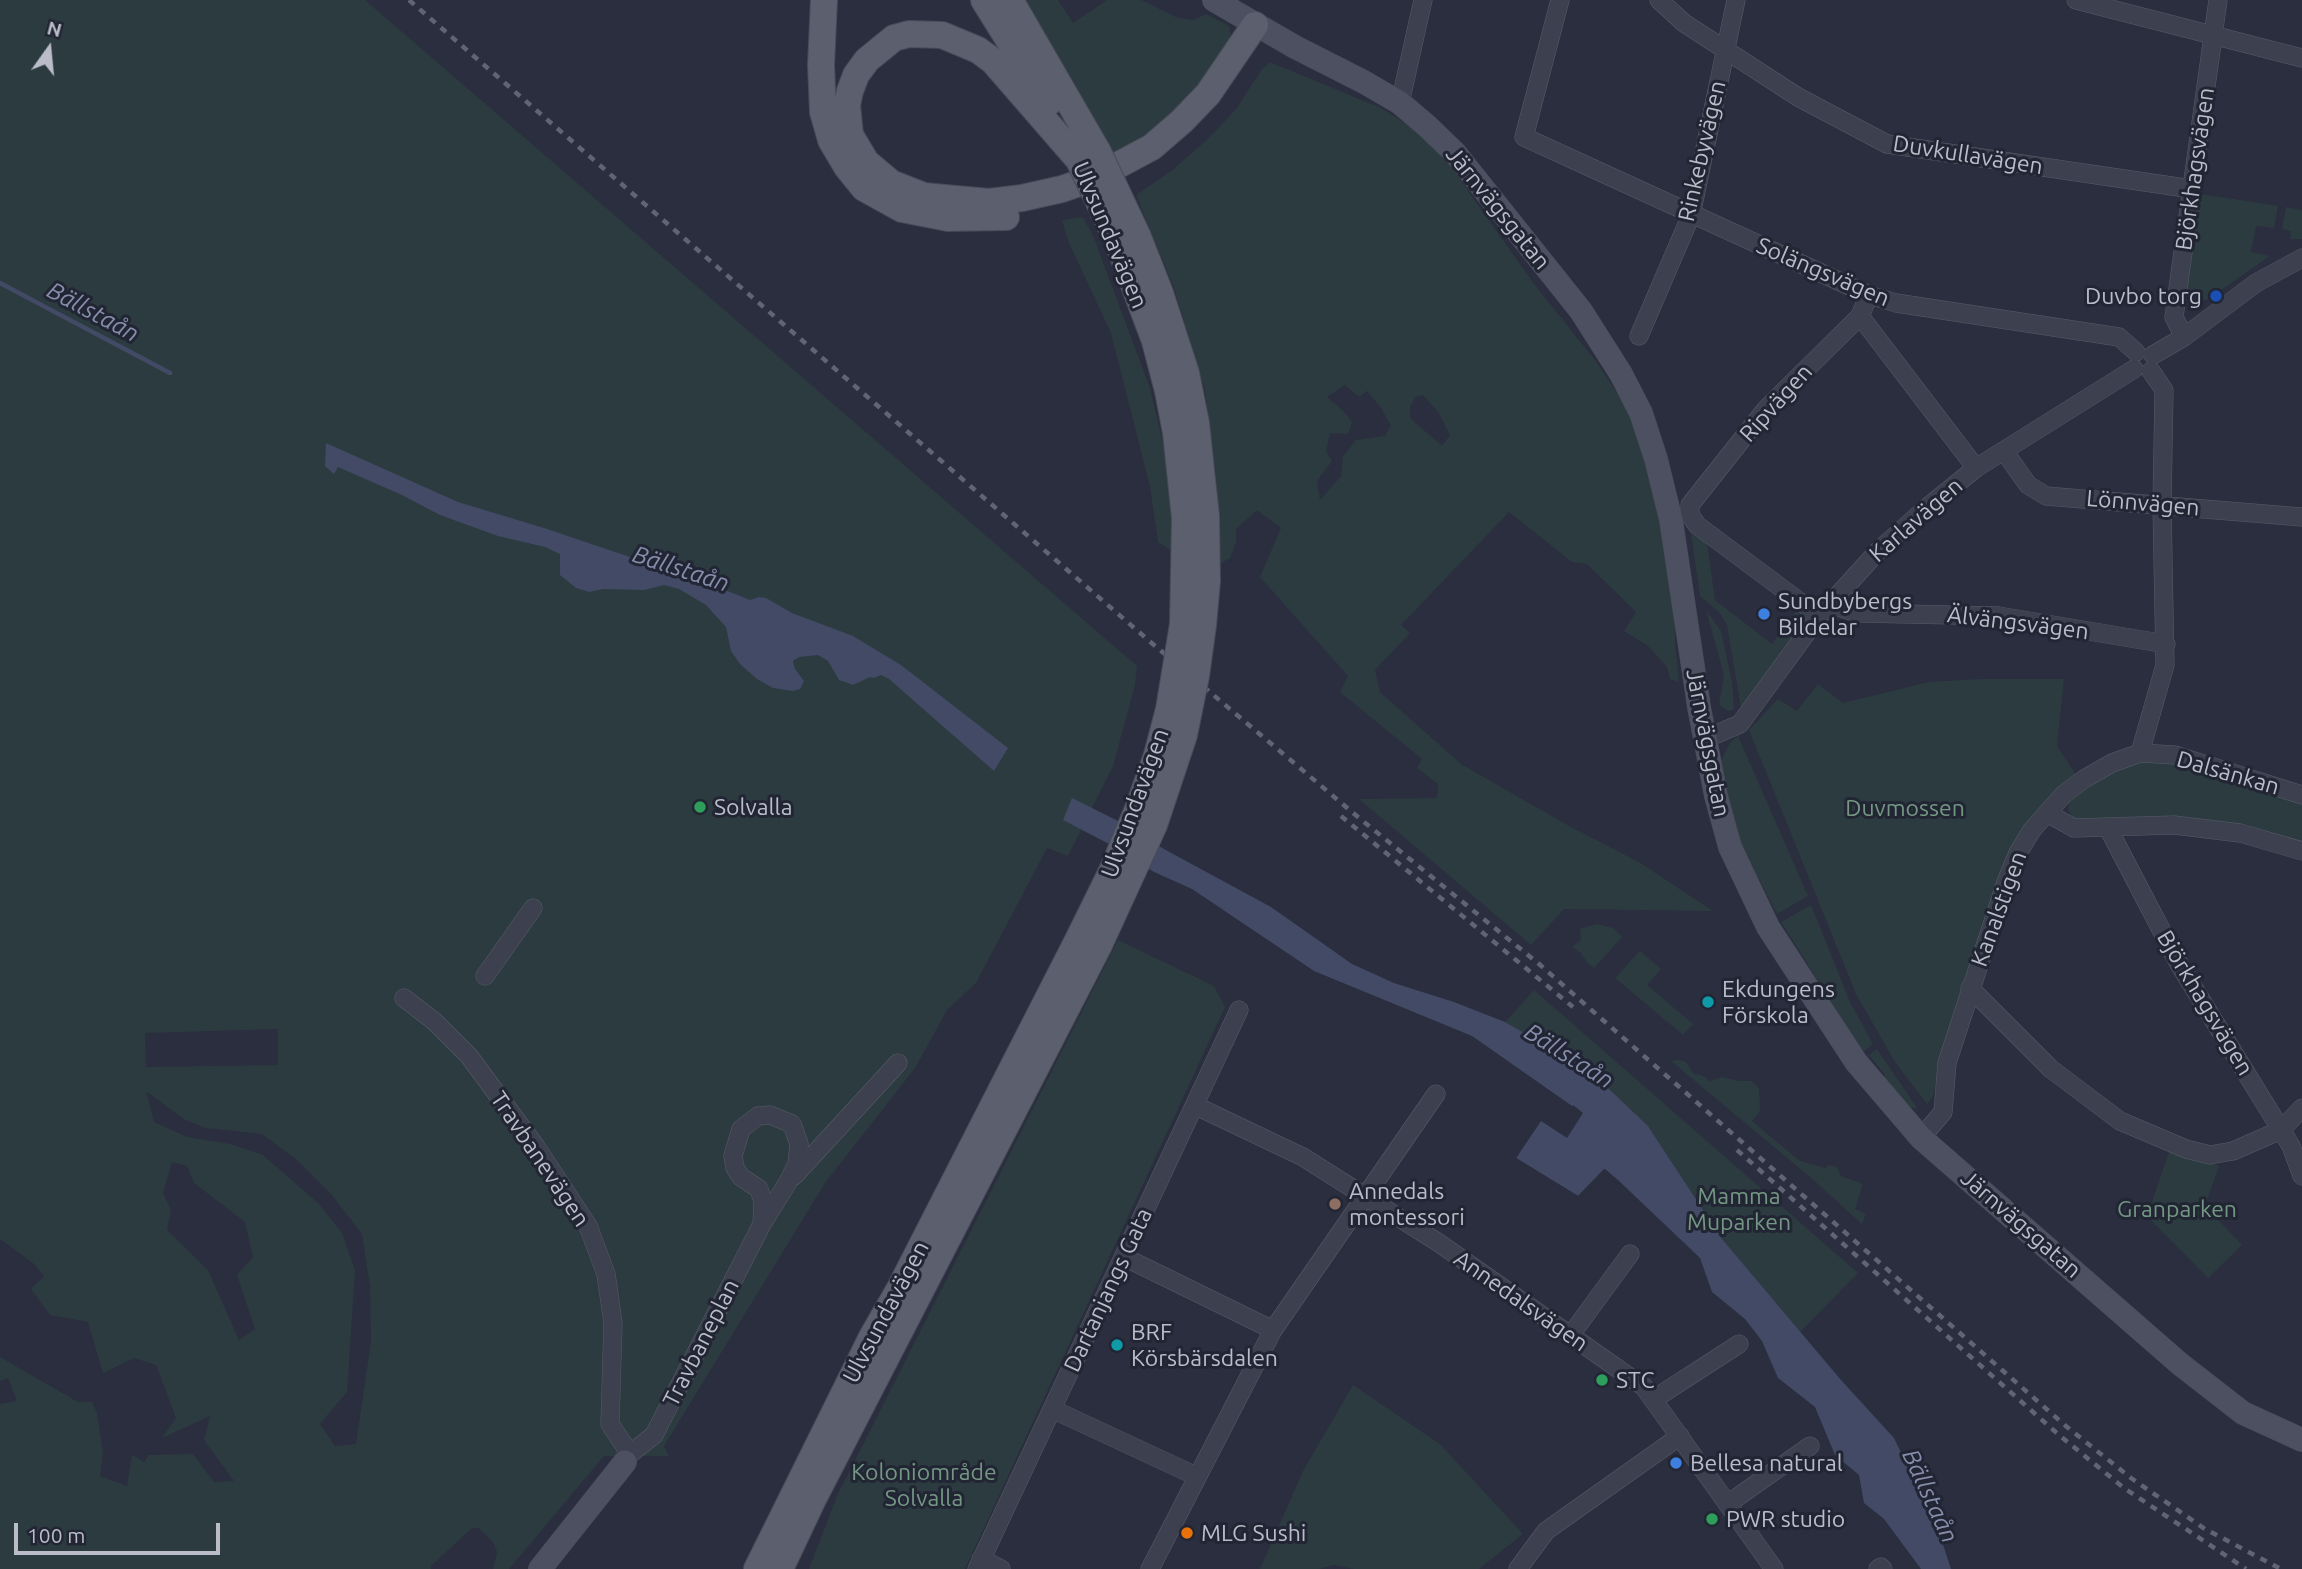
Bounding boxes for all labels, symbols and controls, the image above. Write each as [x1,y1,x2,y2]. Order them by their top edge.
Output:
north arrow [14,14,84,84]
text: N [45,16,64,41]
street label: Rinkebyvägen [1672,78,1732,224]
street label: Björkhagsvägen [2170,86,2220,252]
street label: Duvkullavägen [1891,130,2045,180]
street label: Järnvägsgatan [1440,141,1556,275]
street label: Ulvsundavägen [1067,158,1153,312]
street label: Solängsvägen [1752,232,1894,312]
water label: Bällstaån [42,276,144,348]
place label: Duvbo torg [2085,282,2202,310]
marker: Duvbo torg [2208,288,2224,304]
street label: Ripvägen [1734,358,1818,448]
street label: Karlavägen [1864,472,1968,568]
street label: Lönnvägen [2085,484,2201,522]
water label: Bällstaån [629,540,733,598]
place label: Sundbybergs Bildelar [1778,587,1912,641]
street label: Älvängsvägen [1946,601,2090,645]
marker: Sundbybergs Bildelar [1756,606,1772,622]
street label: Järnvägsgatan [1680,667,1736,819]
street label: Ulvsundavägen [1095,725,1175,881]
street label: Dalsänkan [2173,745,2283,801]
place label: Solvalla [714,793,792,821]
park label: Duvmossen [1845,794,1965,822]
marker: Solvalla [692,799,708,815]
street label: Kanalstigen [1965,848,2033,970]
street label: Björkhagsvägen [2151,926,2259,1080]
place label: Ekdungens Förskola [1722,975,1835,1029]
marker: Ekdungens Förskola [1700,994,1716,1010]
water label: Bällstaån [1519,1017,1619,1095]
street label: Travbanevägen [485,1086,595,1232]
street label: Järnvägsgatan [1955,1164,2087,1284]
place label: Annedals montessori [1349,1177,1465,1231]
park label: Mamma Muparken [1687,1182,1791,1236]
park label: Granparken [2117,1195,2237,1223]
marker: Annedals montessori [1327,1196,1343,1212]
street label: Dartanjangs Gata [1058,1204,1158,1376]
street label: Ulvsundavägen [837,1236,935,1388]
street label: Annedalsvägen [1449,1245,1593,1357]
street label: Travbaneplan [657,1275,745,1411]
place label: BRF Körsbärsdalen [1131,1318,1278,1372]
marker: BRF Körsbärsdalen [1109,1337,1125,1353]
place label: STC [1616,1366,1655,1394]
marker: STC [1594,1372,1610,1388]
water label: Bällstaån [1896,1445,1964,1547]
place label: Bellesa natural [1690,1449,1843,1477]
marker: Bellesa natural [1668,1455,1684,1471]
park label: Koloniområde Solvalla [851,1458,997,1512]
place label: PWR studio [1726,1505,1845,1533]
scale bar [18,1510,224,1554]
marker: PWR studio [1704,1511,1720,1527]
place label: MLG Sushi [1201,1519,1306,1547]
text: 100 m [27,1523,85,1547]
marker: MLG Sushi [1179,1525,1195,1541]

